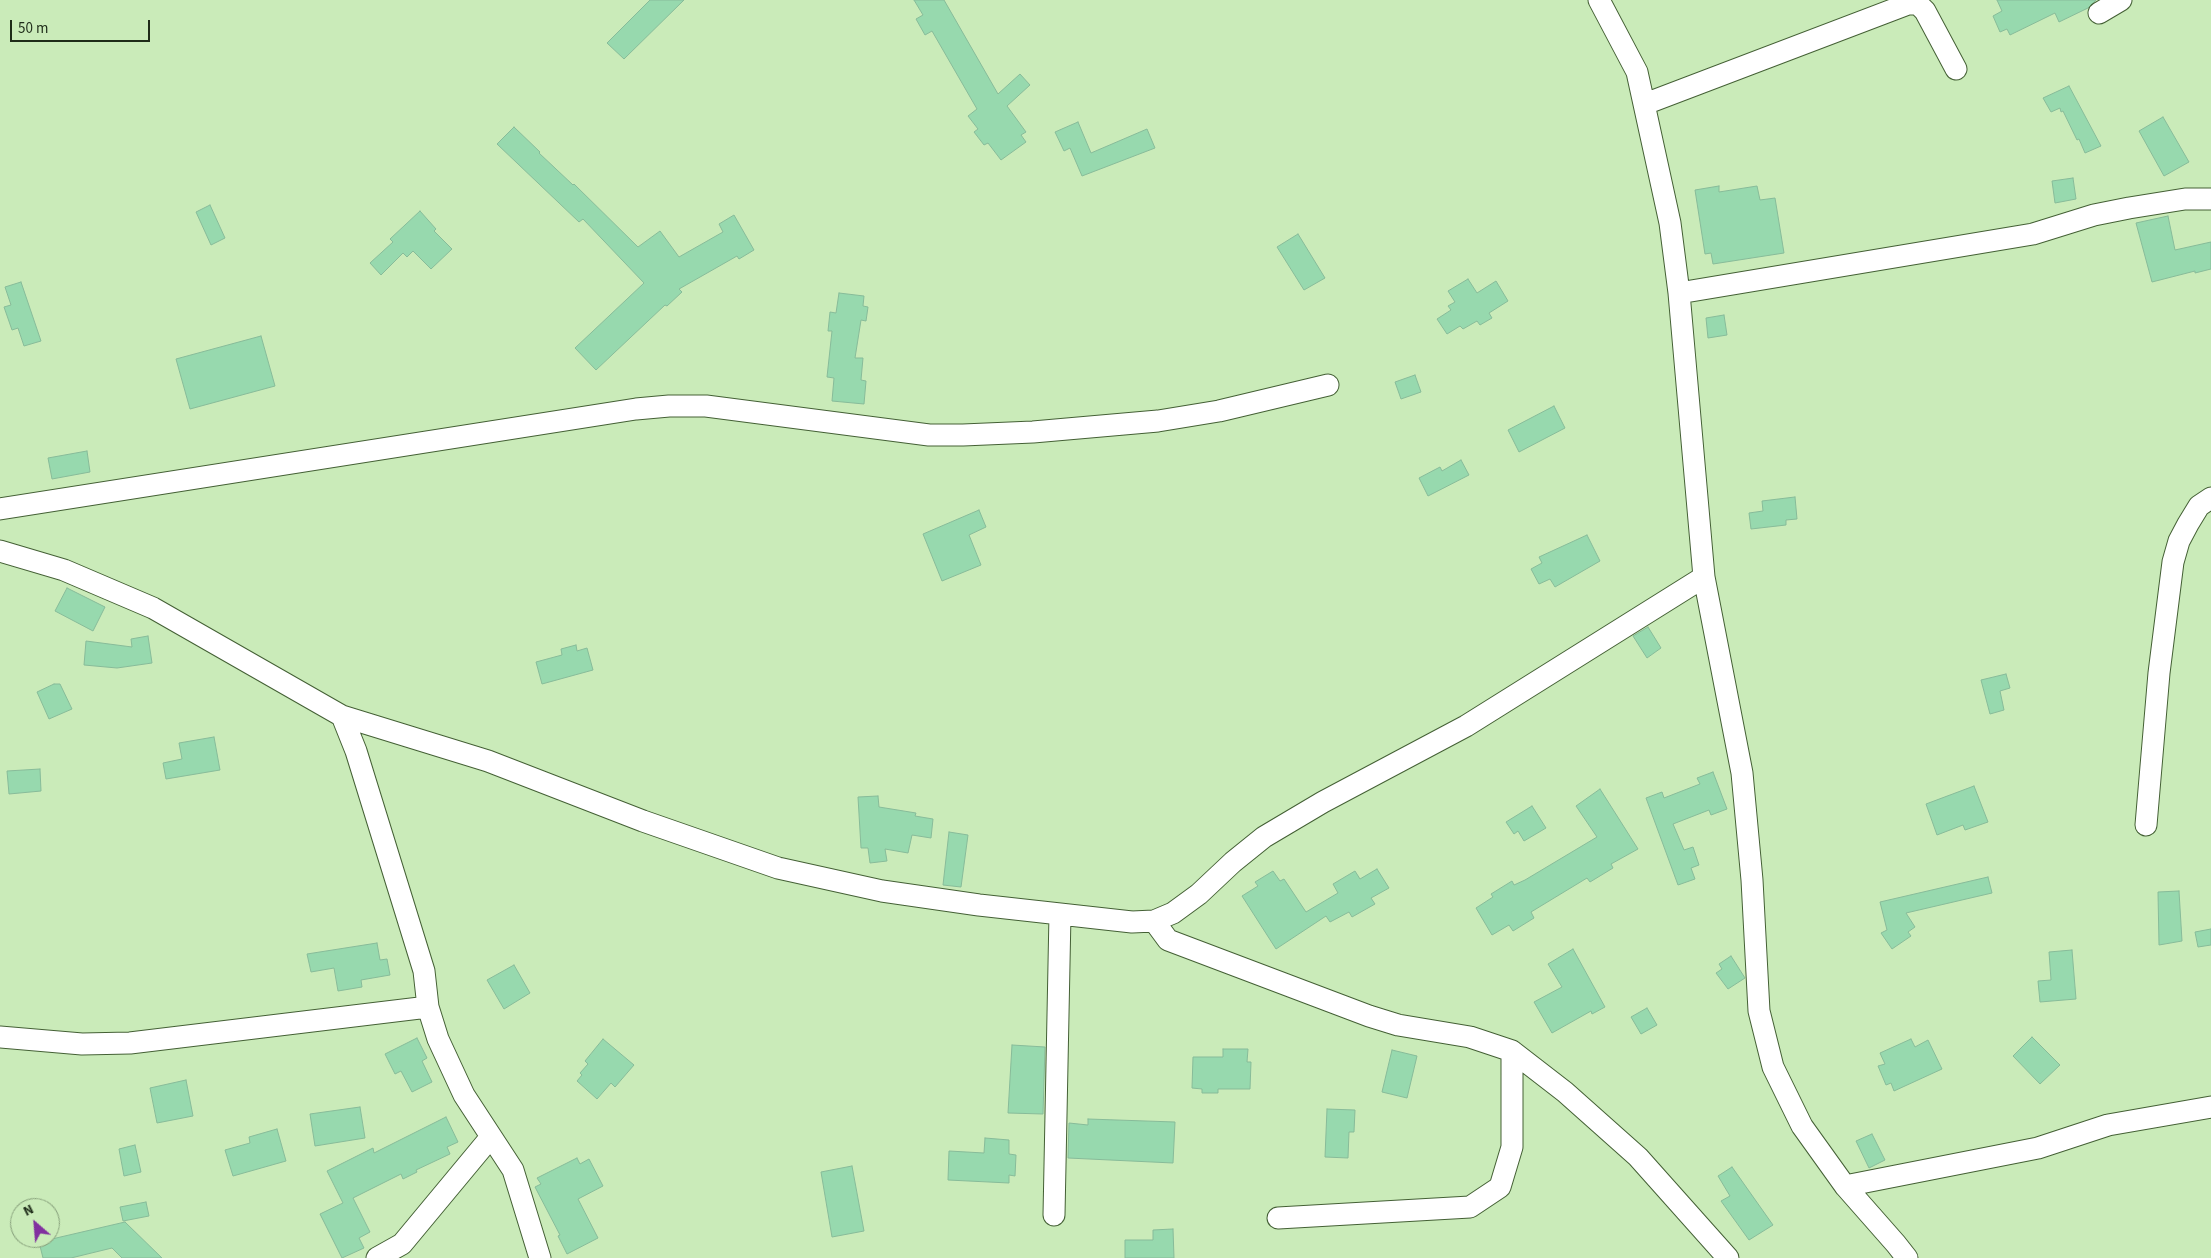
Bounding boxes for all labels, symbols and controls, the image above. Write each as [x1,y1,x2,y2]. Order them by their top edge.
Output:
scale bar [12,10,152,42]
text: 50 m [18,18,48,39]
north arrow [10,1198,60,1248]
text: N [20,1200,37,1222]

